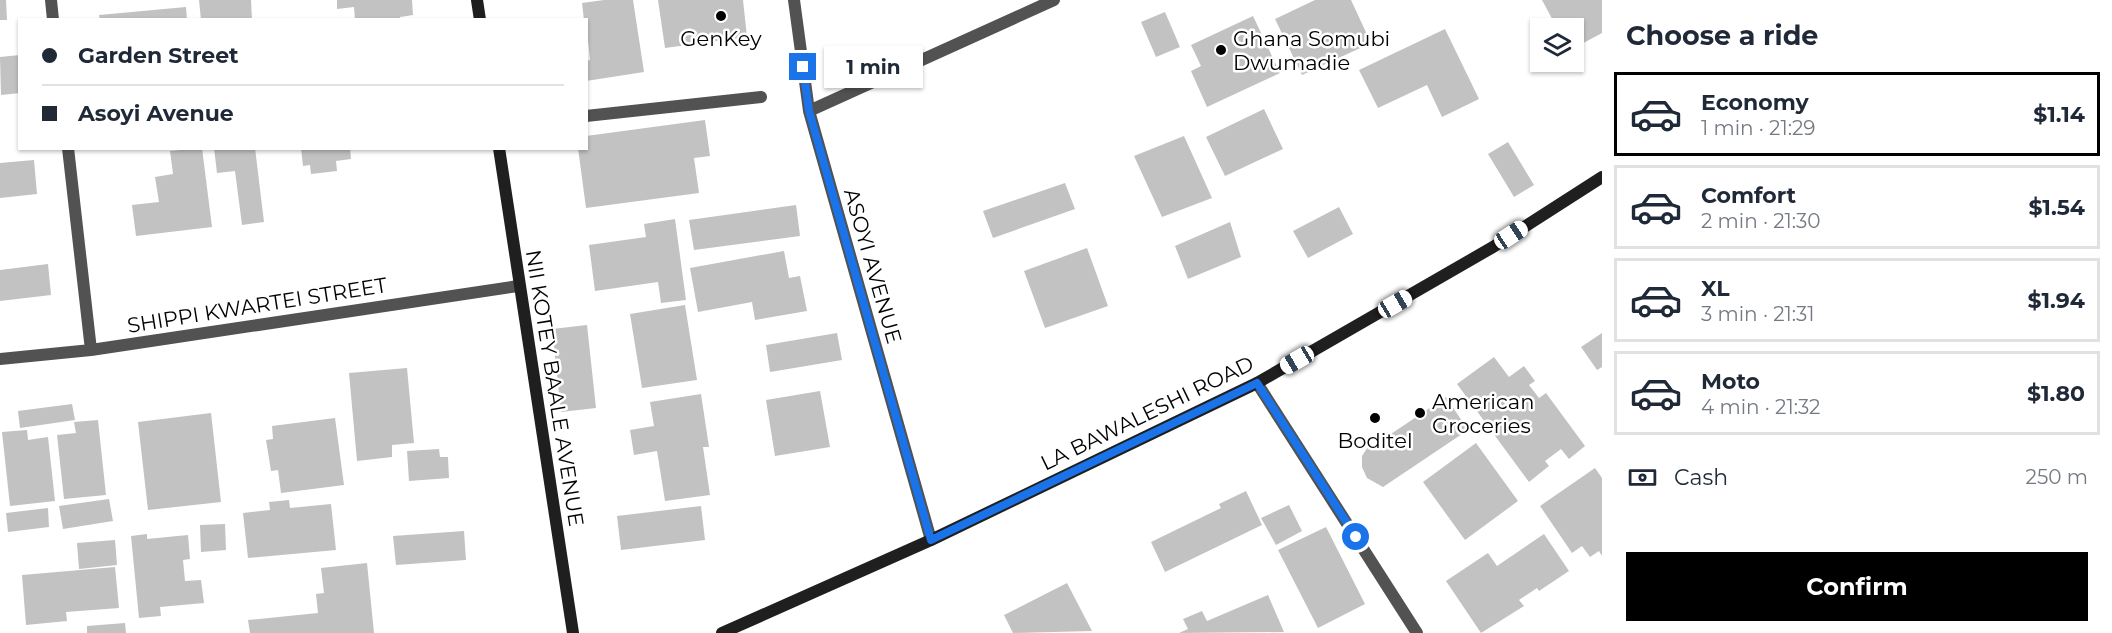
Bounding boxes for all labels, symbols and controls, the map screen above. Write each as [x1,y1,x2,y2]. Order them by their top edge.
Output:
marker: GenKey [714,9,728,23]
map controls [1530,18,1584,72]
button: layers [1530,18,1584,72]
text: Choose a ride [1626,19,1818,52]
place label: GenKey [680,26,762,51]
place label: Ghana Somubi Dwumadie [1233,26,1390,75]
text: Garden Street [78,42,239,69]
marker: Ghana Somubi Dwumadie [1214,43,1228,57]
callout: 1 min [824,46,923,88]
route end [789,53,816,80]
text: 1 min [846,55,901,79]
icon: car [1629,87,1683,141]
text: Economy [1701,89,1809,116]
text: Asoyi Avenue [78,100,234,127]
text: $1.14 [2033,101,2085,128]
text: 1 min · 21:29 [1701,116,1815,140]
icon: car [1629,180,1683,234]
text: Comfort [1701,182,1796,209]
street label: ASOYI AVENUE [839,186,907,346]
text: $1.54 [2029,194,2085,221]
text: 2 min · 21:30 [1701,209,1821,233]
car [1491,218,1531,252]
street label: NII KOTEY BAALE AVENUE [521,248,589,528]
street label: SHIPPI KWARTEI STREET [125,272,389,338]
icon: car [1629,273,1683,327]
text: XL [1701,275,1730,302]
car [1375,287,1415,321]
text: $1.94 [2028,287,2085,314]
text: 3 min · 21:31 [1701,302,1814,326]
car [1277,343,1317,377]
street label: LA BAWALESHI ROAD [1036,351,1258,475]
icon: car [1629,366,1683,420]
text: Moto [1701,368,1760,395]
text: $1.80 [2027,380,2085,407]
place label: American Groceries [1432,389,1534,438]
text: 4 min · 21:32 [1701,395,1820,419]
marker: American Groceries [1413,406,1427,420]
marker: Boditel [1368,411,1382,425]
place label: Boditel [1337,428,1413,453]
icon: cash [1626,461,1659,494]
text: Cash [1674,464,1728,491]
text: 250 m [2026,465,2088,489]
route start [1342,523,1369,550]
button: Confirm [1626,552,2088,621]

